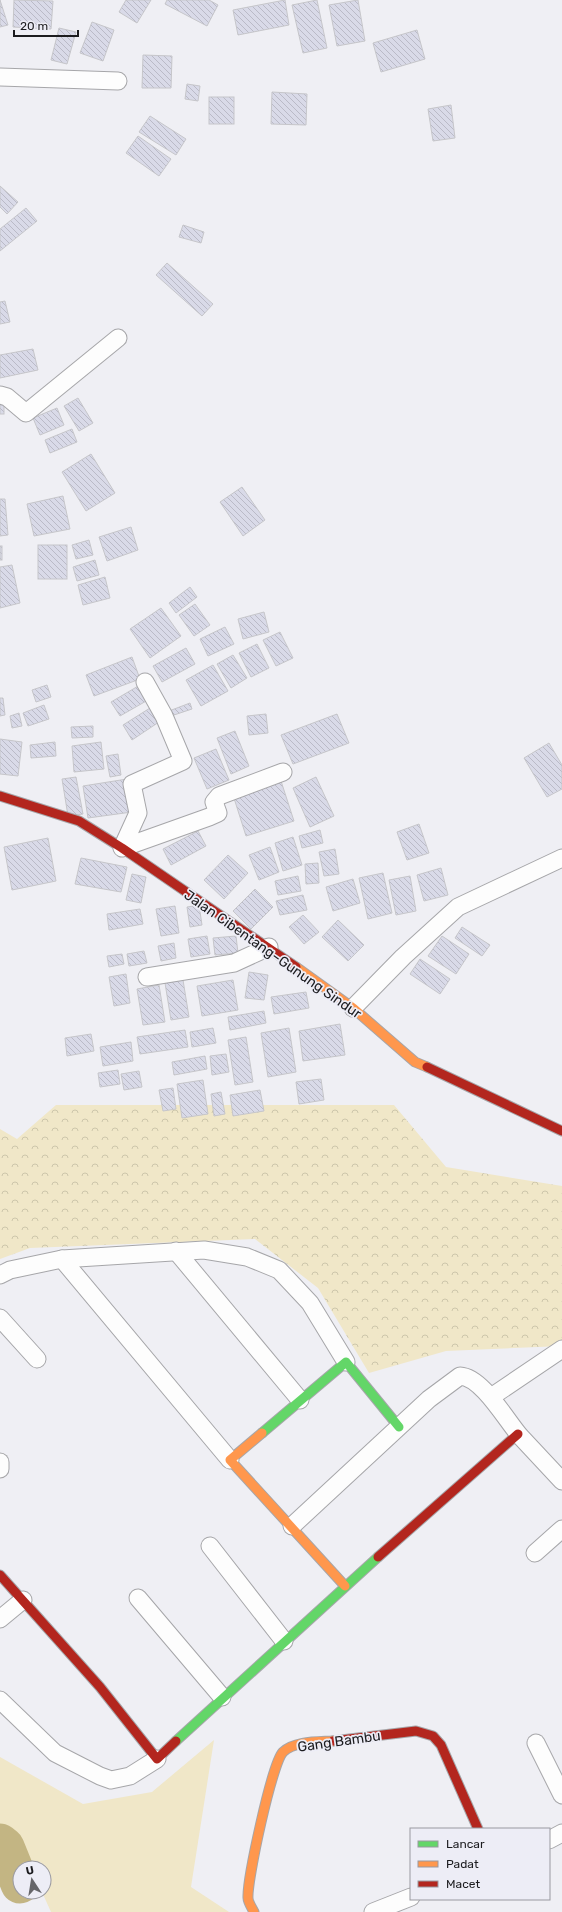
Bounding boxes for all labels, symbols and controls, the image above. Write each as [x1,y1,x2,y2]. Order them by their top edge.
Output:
scale bar [14,12,78,38]
text: 20 m [20,19,48,33]
street label: Jalan Cibentang–Gunung Sindur [181,886,365,1023]
street label: Gang Bambu [296,1727,382,1756]
legend [410,1828,550,1900]
text: Lancar [446,1837,485,1851]
text: Padat [446,1857,479,1871]
north arrow [12,1860,52,1900]
text: U [25,1864,35,1878]
text: Macet [446,1877,480,1891]

